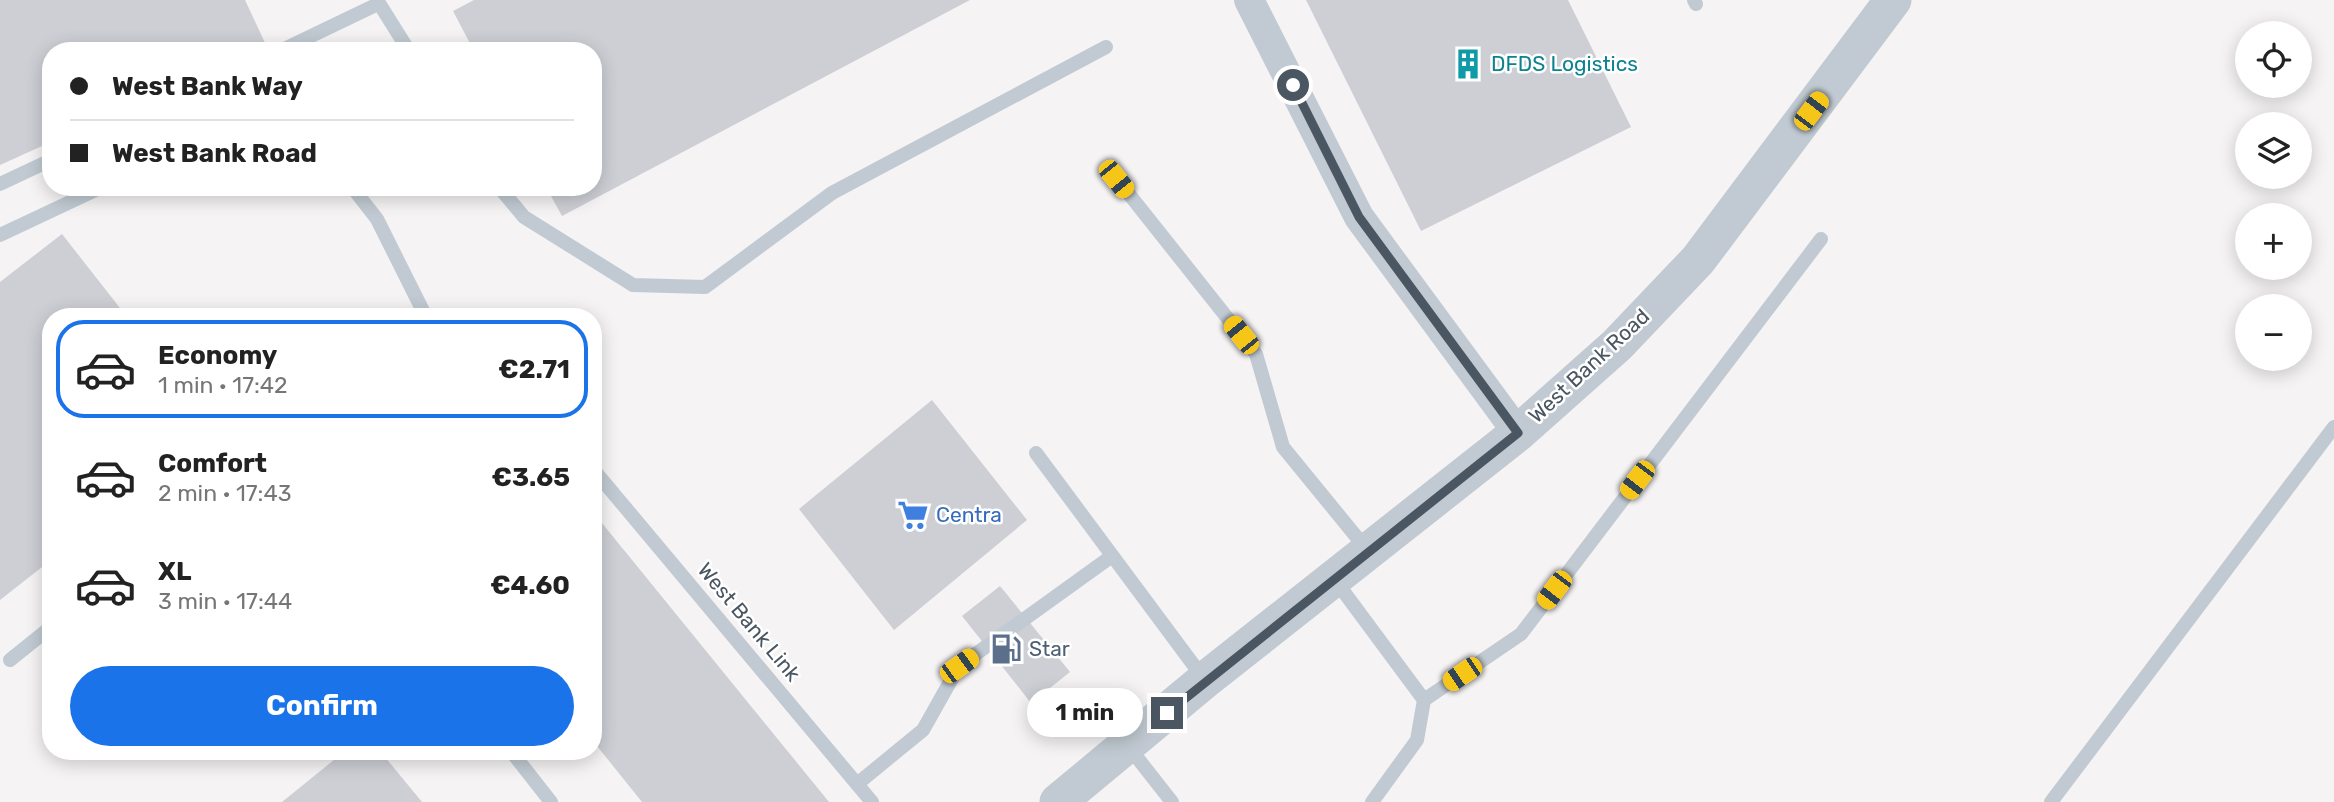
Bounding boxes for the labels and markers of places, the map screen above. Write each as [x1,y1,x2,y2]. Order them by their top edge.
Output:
building icon: DFDS Logistics [1451,47,1485,81]
place label: DFDS Logistics [1491,51,1638,76]
supermarket icon: Centra [896,498,930,532]
place label: Centra [936,502,1002,527]
fuel station icon: Star [989,632,1023,666]
place label: Star [1029,636,1070,661]

